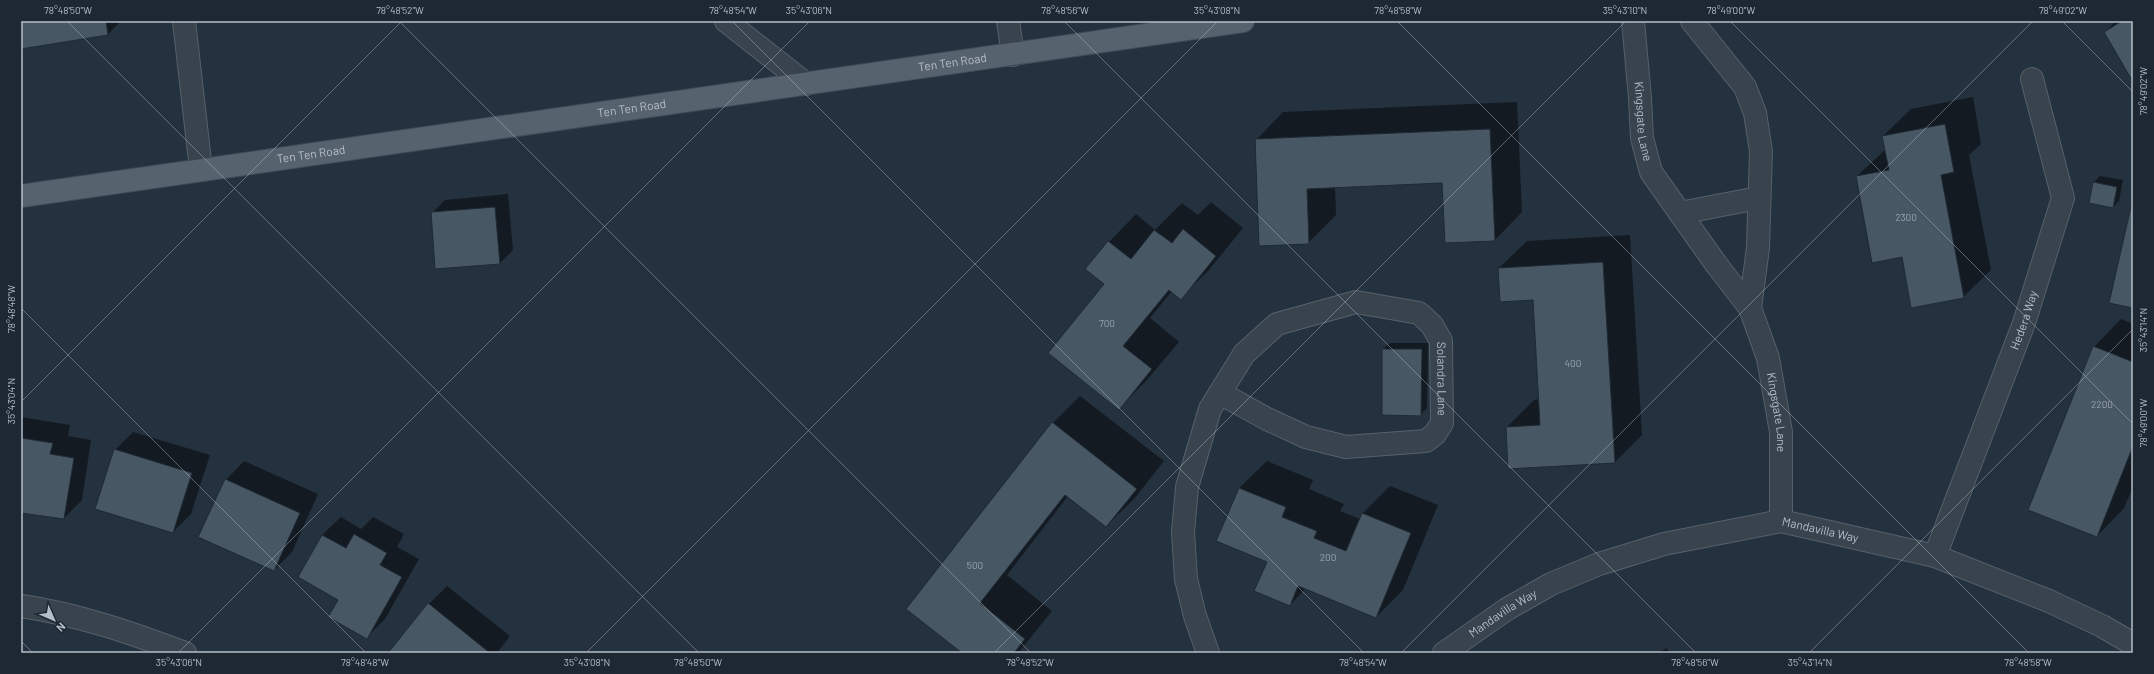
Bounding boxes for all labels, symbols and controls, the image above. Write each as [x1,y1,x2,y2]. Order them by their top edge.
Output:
text: 78°48'50"W [44,4,92,16]
text: 78°48'52"W [376,4,424,16]
text: 78°48'54"W [709,4,757,16]
text: 35°43'06"N [786,4,832,16]
text: 78°48'56"W [1041,4,1089,16]
text: 35°43'08"N [1194,4,1240,16]
text: 78°48'58"W [1374,4,1422,16]
text: 35°43'10"N [1603,4,1647,16]
text: 78°49'00"W [1707,4,1755,16]
text: 78°49'02"W [2039,4,2087,16]
street label: Ten Ten Road [917,50,988,73]
text: 78°49'02"W [2137,67,2149,115]
street label: Kingsgate Lane [1633,81,1656,163]
street label: Ten Ten Road [596,96,667,119]
street label: Ten Ten Road [276,142,346,165]
house number: 2300 [1895,211,1917,223]
text: 78°48'48"W [5,285,17,333]
street label: Hedera Way [2006,288,2040,352]
text: 35°43'14"N [2137,308,2149,352]
house number: 700 [1099,317,1115,329]
street label: Solandra Lane [1435,342,1450,416]
house number: 400 [1565,357,1581,369]
street label: Kingsgate Lane [1765,371,1789,452]
text: 35°43'04"N [5,378,17,424]
house number: 2200 [2091,398,2113,410]
text: 78°49'00"W [2137,399,2149,447]
street label: Mandavilla Way [1781,513,1861,545]
house number: 200 [1320,551,1336,563]
house number: 500 [967,559,983,571]
street label: Mandavilla Way [1466,585,1539,640]
north arrow [34,600,74,640]
text: N [54,620,69,635]
text: 35°43'06"N [156,656,202,668]
text: 78°48'48"W [341,656,389,668]
text: 35°43'08"N [564,656,610,668]
text: 78°48'50"W [674,656,722,668]
text: 78°48'52"W [1006,656,1054,668]
text: 78°48'54"W [1339,656,1387,668]
text: 78°48'56"W [1671,656,1719,668]
text: 35°43'14"N [1788,656,1832,668]
text: 78°48'58"W [2004,656,2052,668]

